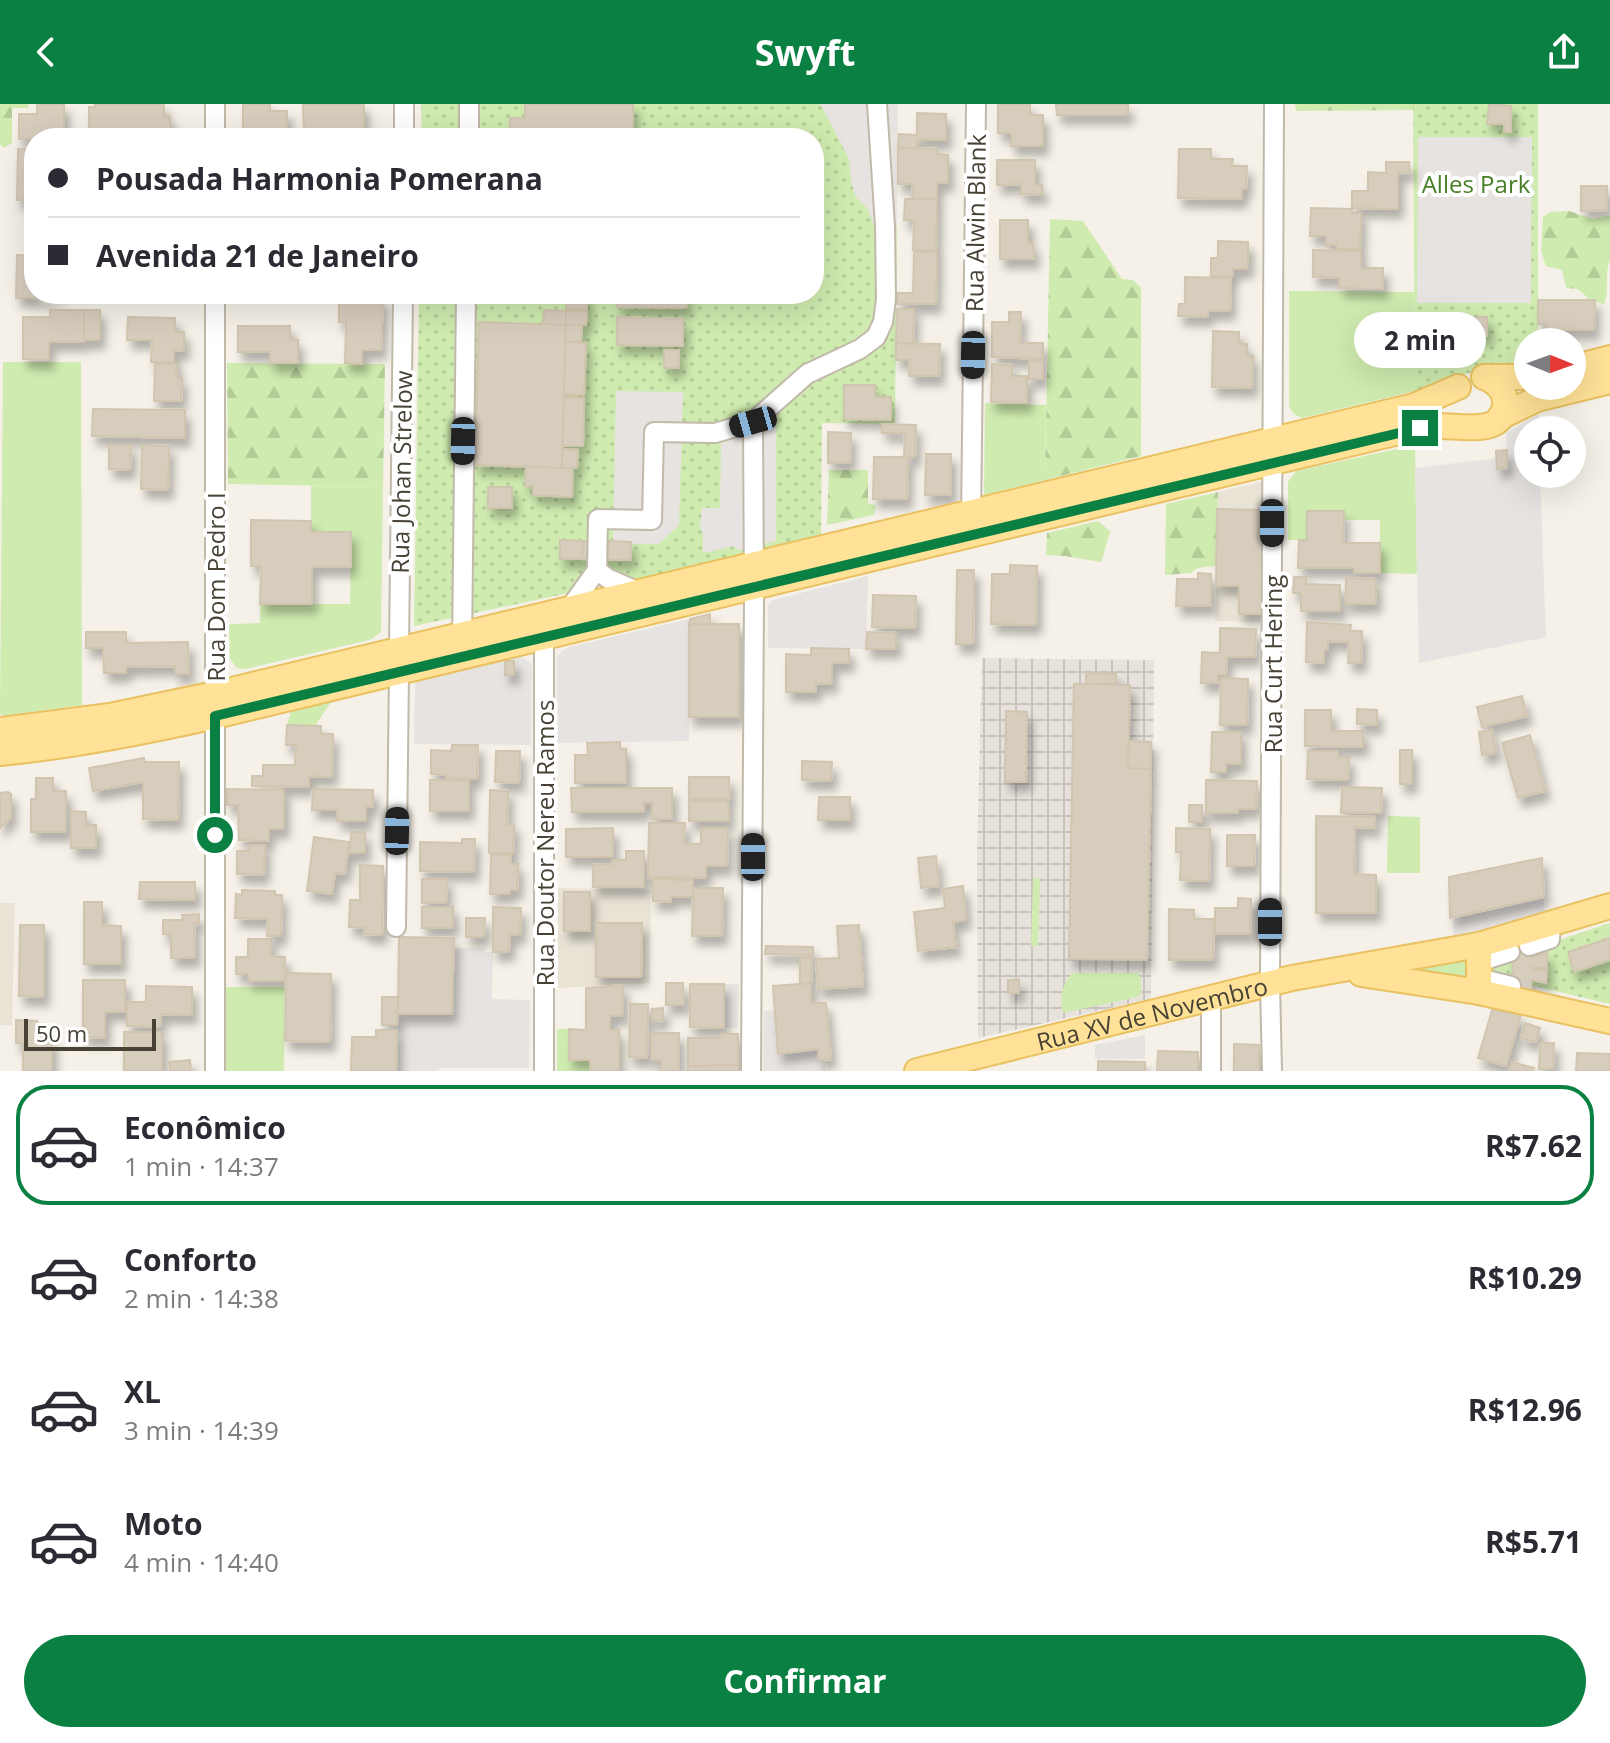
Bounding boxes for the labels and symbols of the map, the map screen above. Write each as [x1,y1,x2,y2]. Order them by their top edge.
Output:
street label: Rua Alwin Blank [957,133,993,312]
park label: Alles Park [1422,167,1531,200]
callout: 2 min [1354,312,1486,368]
north arrow [1514,328,1586,400]
car [961,331,985,379]
street label: Rua Johan Strelow [383,370,419,574]
car [727,404,779,440]
route end [1402,410,1438,446]
car [451,417,475,465]
street label: Rua Dom Pedro I [199,492,232,682]
car [1260,499,1284,547]
street label: Rua Curt Hering [1256,575,1289,753]
street label: Rua Doutor Nereu Ramos [528,700,561,986]
car [385,807,409,855]
route start [197,817,233,853]
car [741,833,765,881]
car [1258,898,1282,946]
street label: Rua XV de Novembro [1033,968,1271,1057]
scale bar [24,1015,156,1051]

